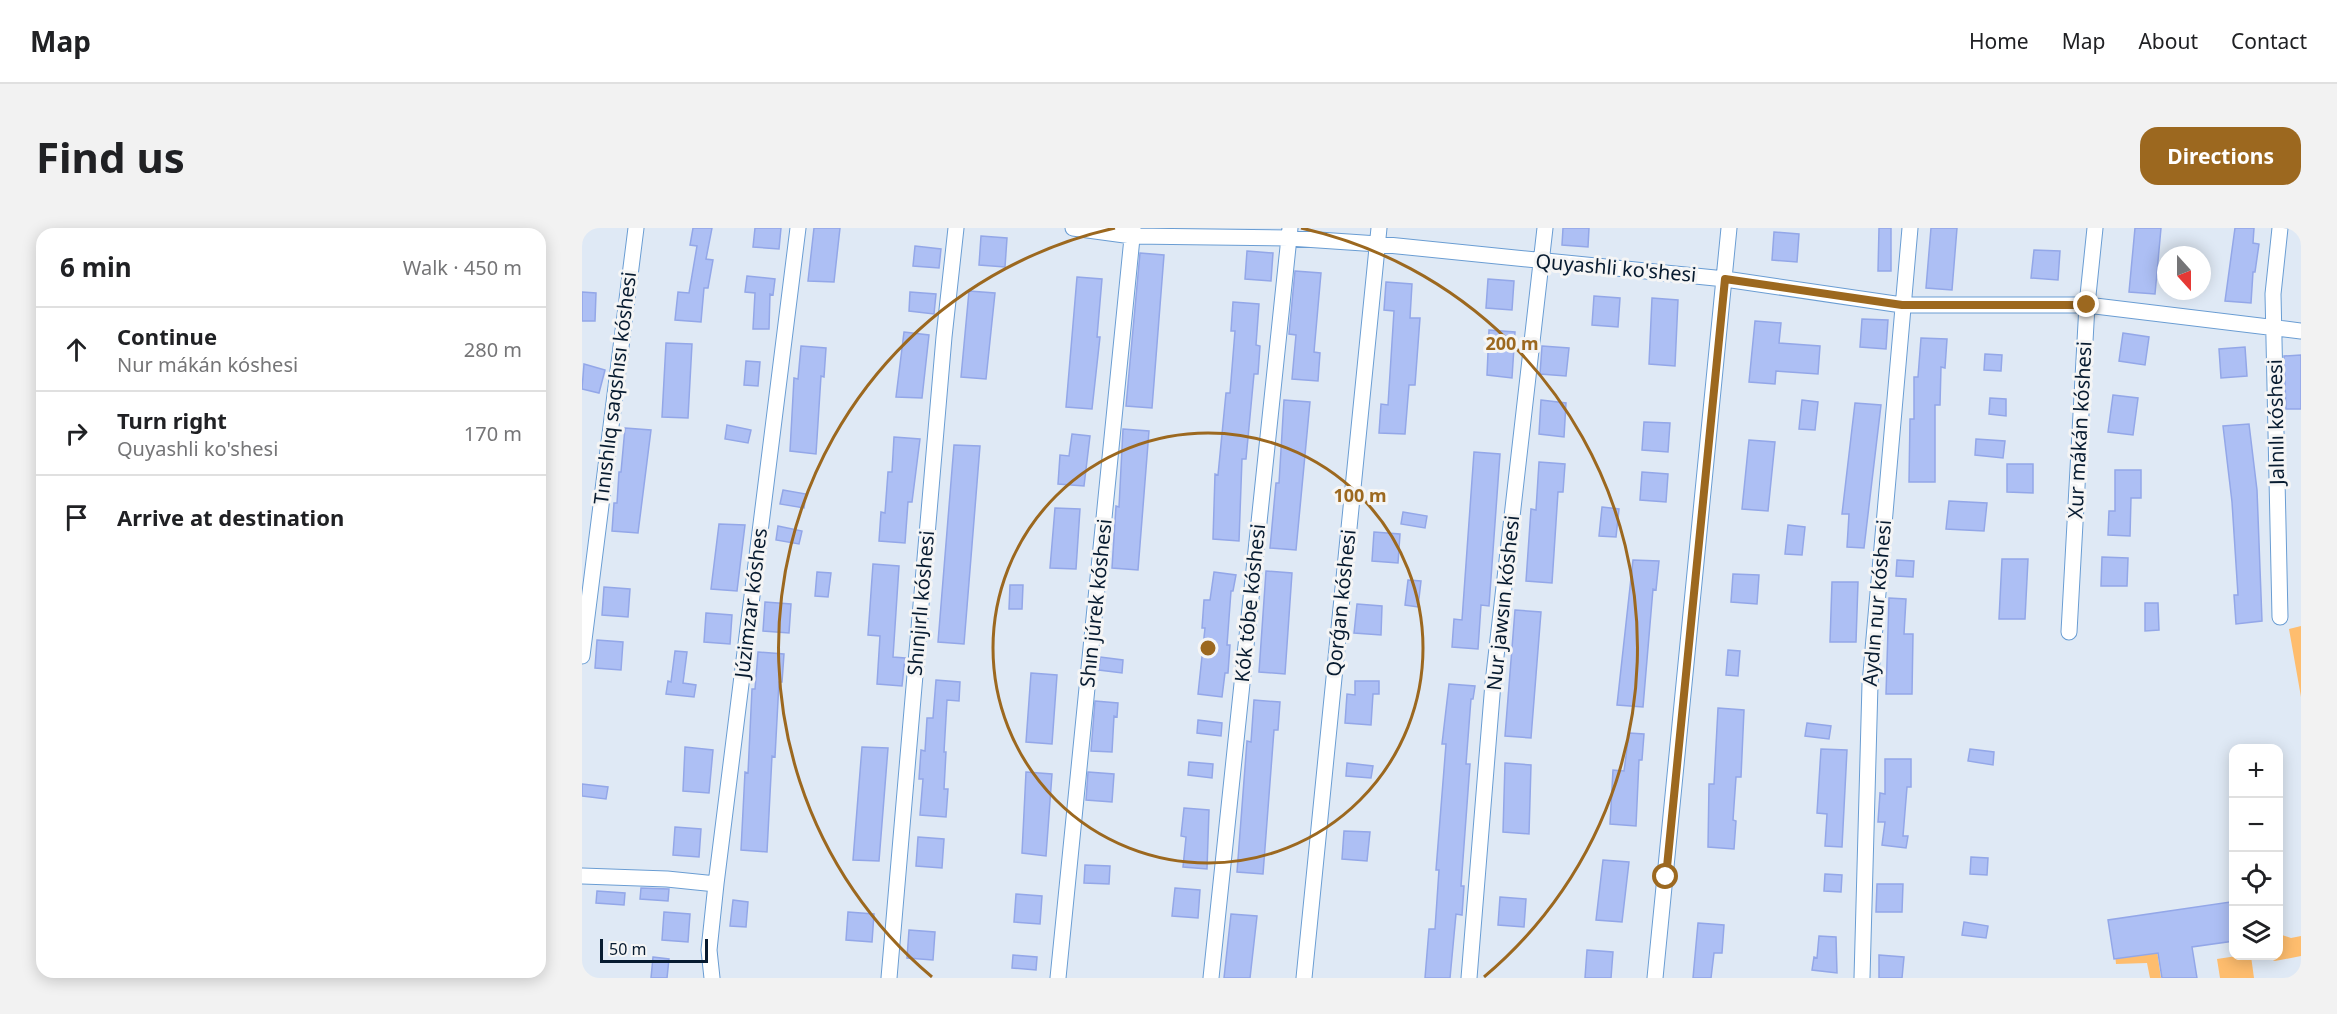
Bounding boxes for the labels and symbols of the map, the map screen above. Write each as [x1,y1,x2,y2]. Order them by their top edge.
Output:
north arrow [2157,246,2211,300]
street label: Quyashli ko'shesi [1535,247,1698,288]
street label: Tınıshlıq saqshısı kóshesi [587,270,642,506]
route end [2073,291,2099,317]
text: 200 m [1485,331,1539,355]
street label: Xur mákán kóshesi [2061,341,2098,519]
street label: Jalnılı kóshesi [2261,359,2290,487]
text: 100 m [1333,483,1387,507]
street label: Nur jawsın kóshesi [1480,514,1525,692]
street label: Shın júrek kóshesi [1073,517,1118,689]
street label: Aydın nur kóshesi [1856,519,1897,687]
street label: Kók tóbe kóshesi [1228,522,1271,684]
street label: Júzimzar kóshes [728,526,773,681]
street label: Qorǵan kóshesi [1319,528,1362,678]
street label: Shınjırlı kóshesi [901,529,940,677]
centre of rings [1198,638,1218,658]
route start [1652,863,1678,889]
scale bar [600,936,708,964]

